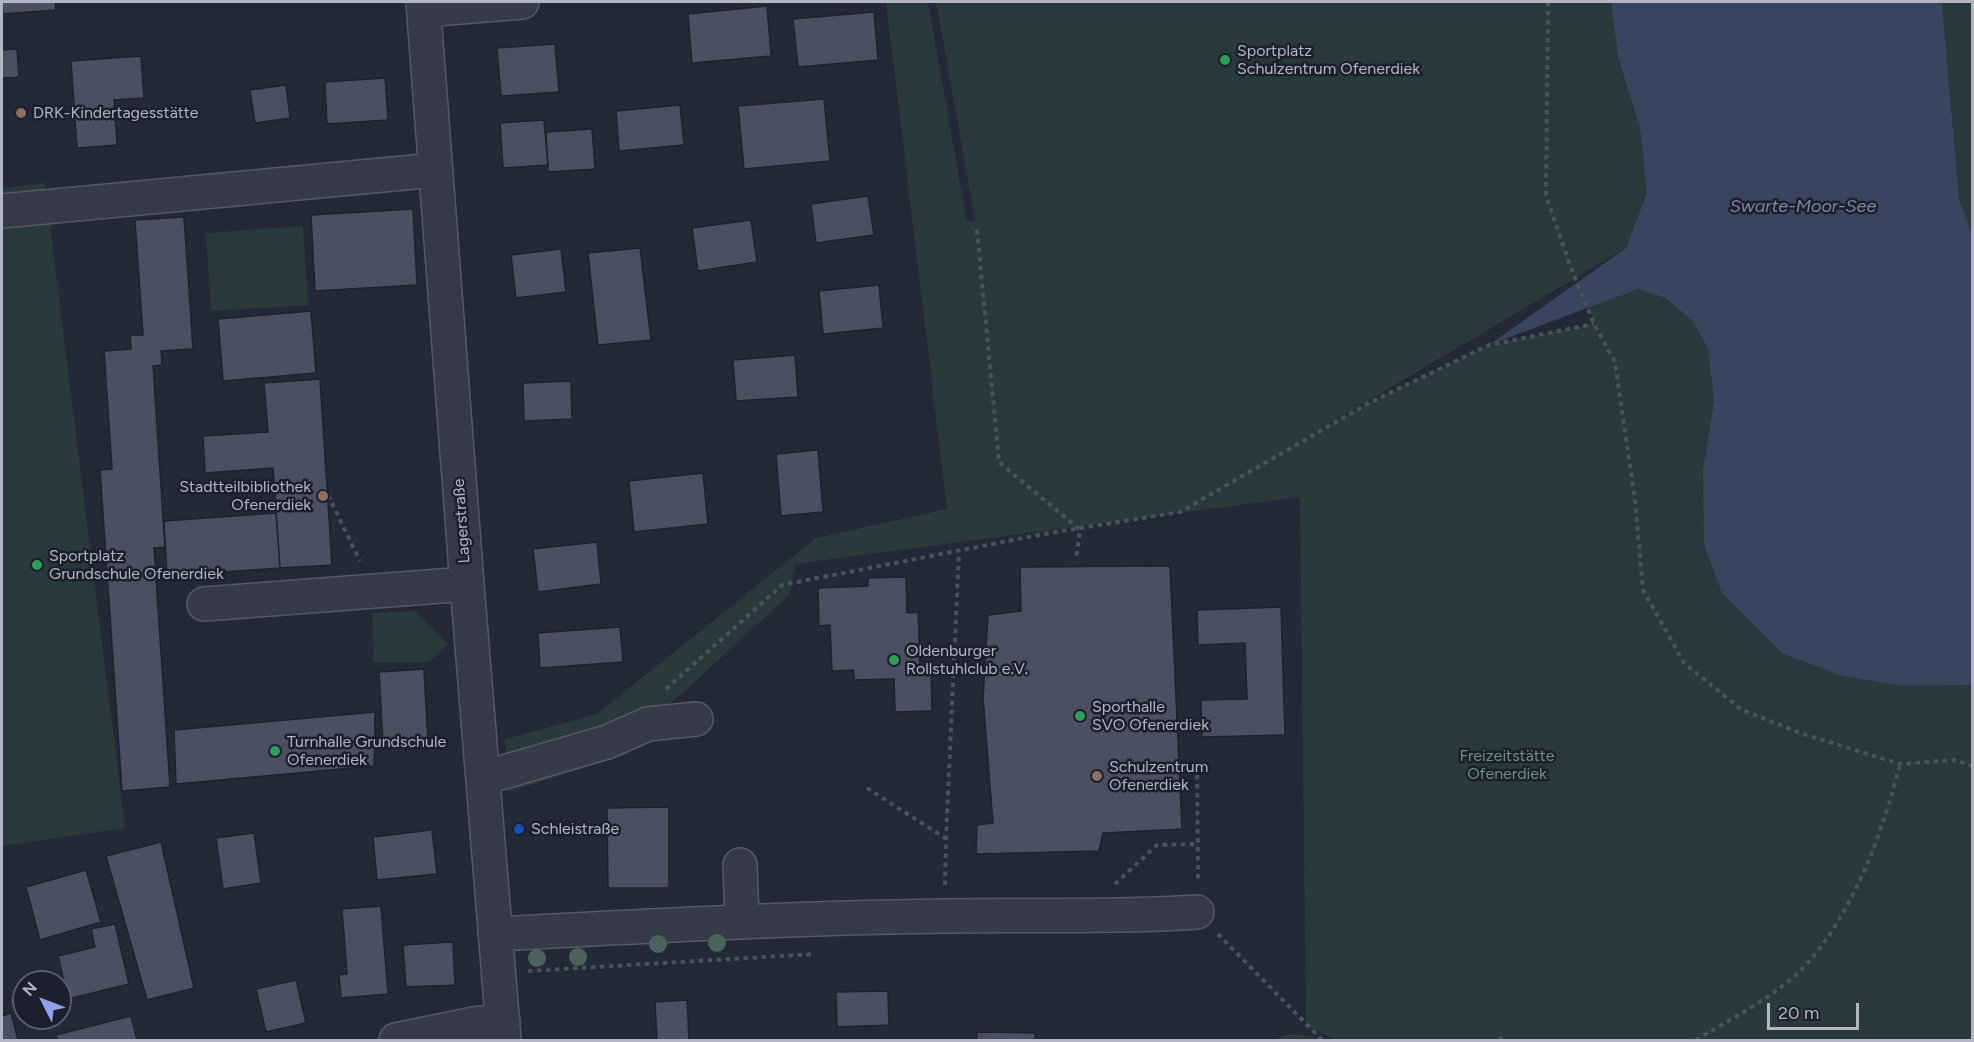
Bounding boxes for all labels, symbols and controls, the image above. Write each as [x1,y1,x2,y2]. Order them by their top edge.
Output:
place label: Sportplatz Schulzentrum Ofenerdiek [1237,41,1420,79]
marker: Sportplatz Schulzentrum Ofenerdiek [1218,53,1232,67]
place label: DRK-Kindertagesstätte [33,103,199,123]
marker: DRK-Kindertagesstätte [14,106,28,120]
water label: Swarte-Moor-See [1730,196,1876,218]
place label: Stadtteilbibliothek Ofenerdiek [179,477,311,515]
street label: Lagerstraße [449,478,475,564]
marker: Stadtteilbibliothek Ofenerdiek [316,489,330,503]
place label: Sportplatz Grundschule Ofenerdiek [49,546,224,584]
marker: Sportplatz Grundschule Ofenerdiek [30,558,44,572]
place label: Oldenburger Rollstuhlclub e.V. [906,641,1028,679]
marker: Oldenburger Rollstuhlclub e.V. [887,653,901,667]
place label: Sporthalle SVO Ofenerdiek [1092,697,1209,735]
marker: Sporthalle SVO Ofenerdiek [1073,709,1087,723]
place label: Turnhalle Grundschule Ofenerdiek [287,732,446,770]
marker: Turnhalle Grundschule Ofenerdiek [268,744,282,758]
park label: Freizeitstätte Ofenerdiek [1459,746,1555,784]
place label: Schulzentrum Ofenerdiek [1109,757,1208,795]
marker: Schulzentrum Ofenerdiek [1090,769,1104,783]
place label: Schleistraße [531,819,619,839]
marker: Schleistraße [512,822,526,836]
north arrow [12,970,72,1030]
text: N [19,978,41,1000]
scale bar [1770,991,1862,1029]
text: 20 m [1778,1002,1819,1024]

